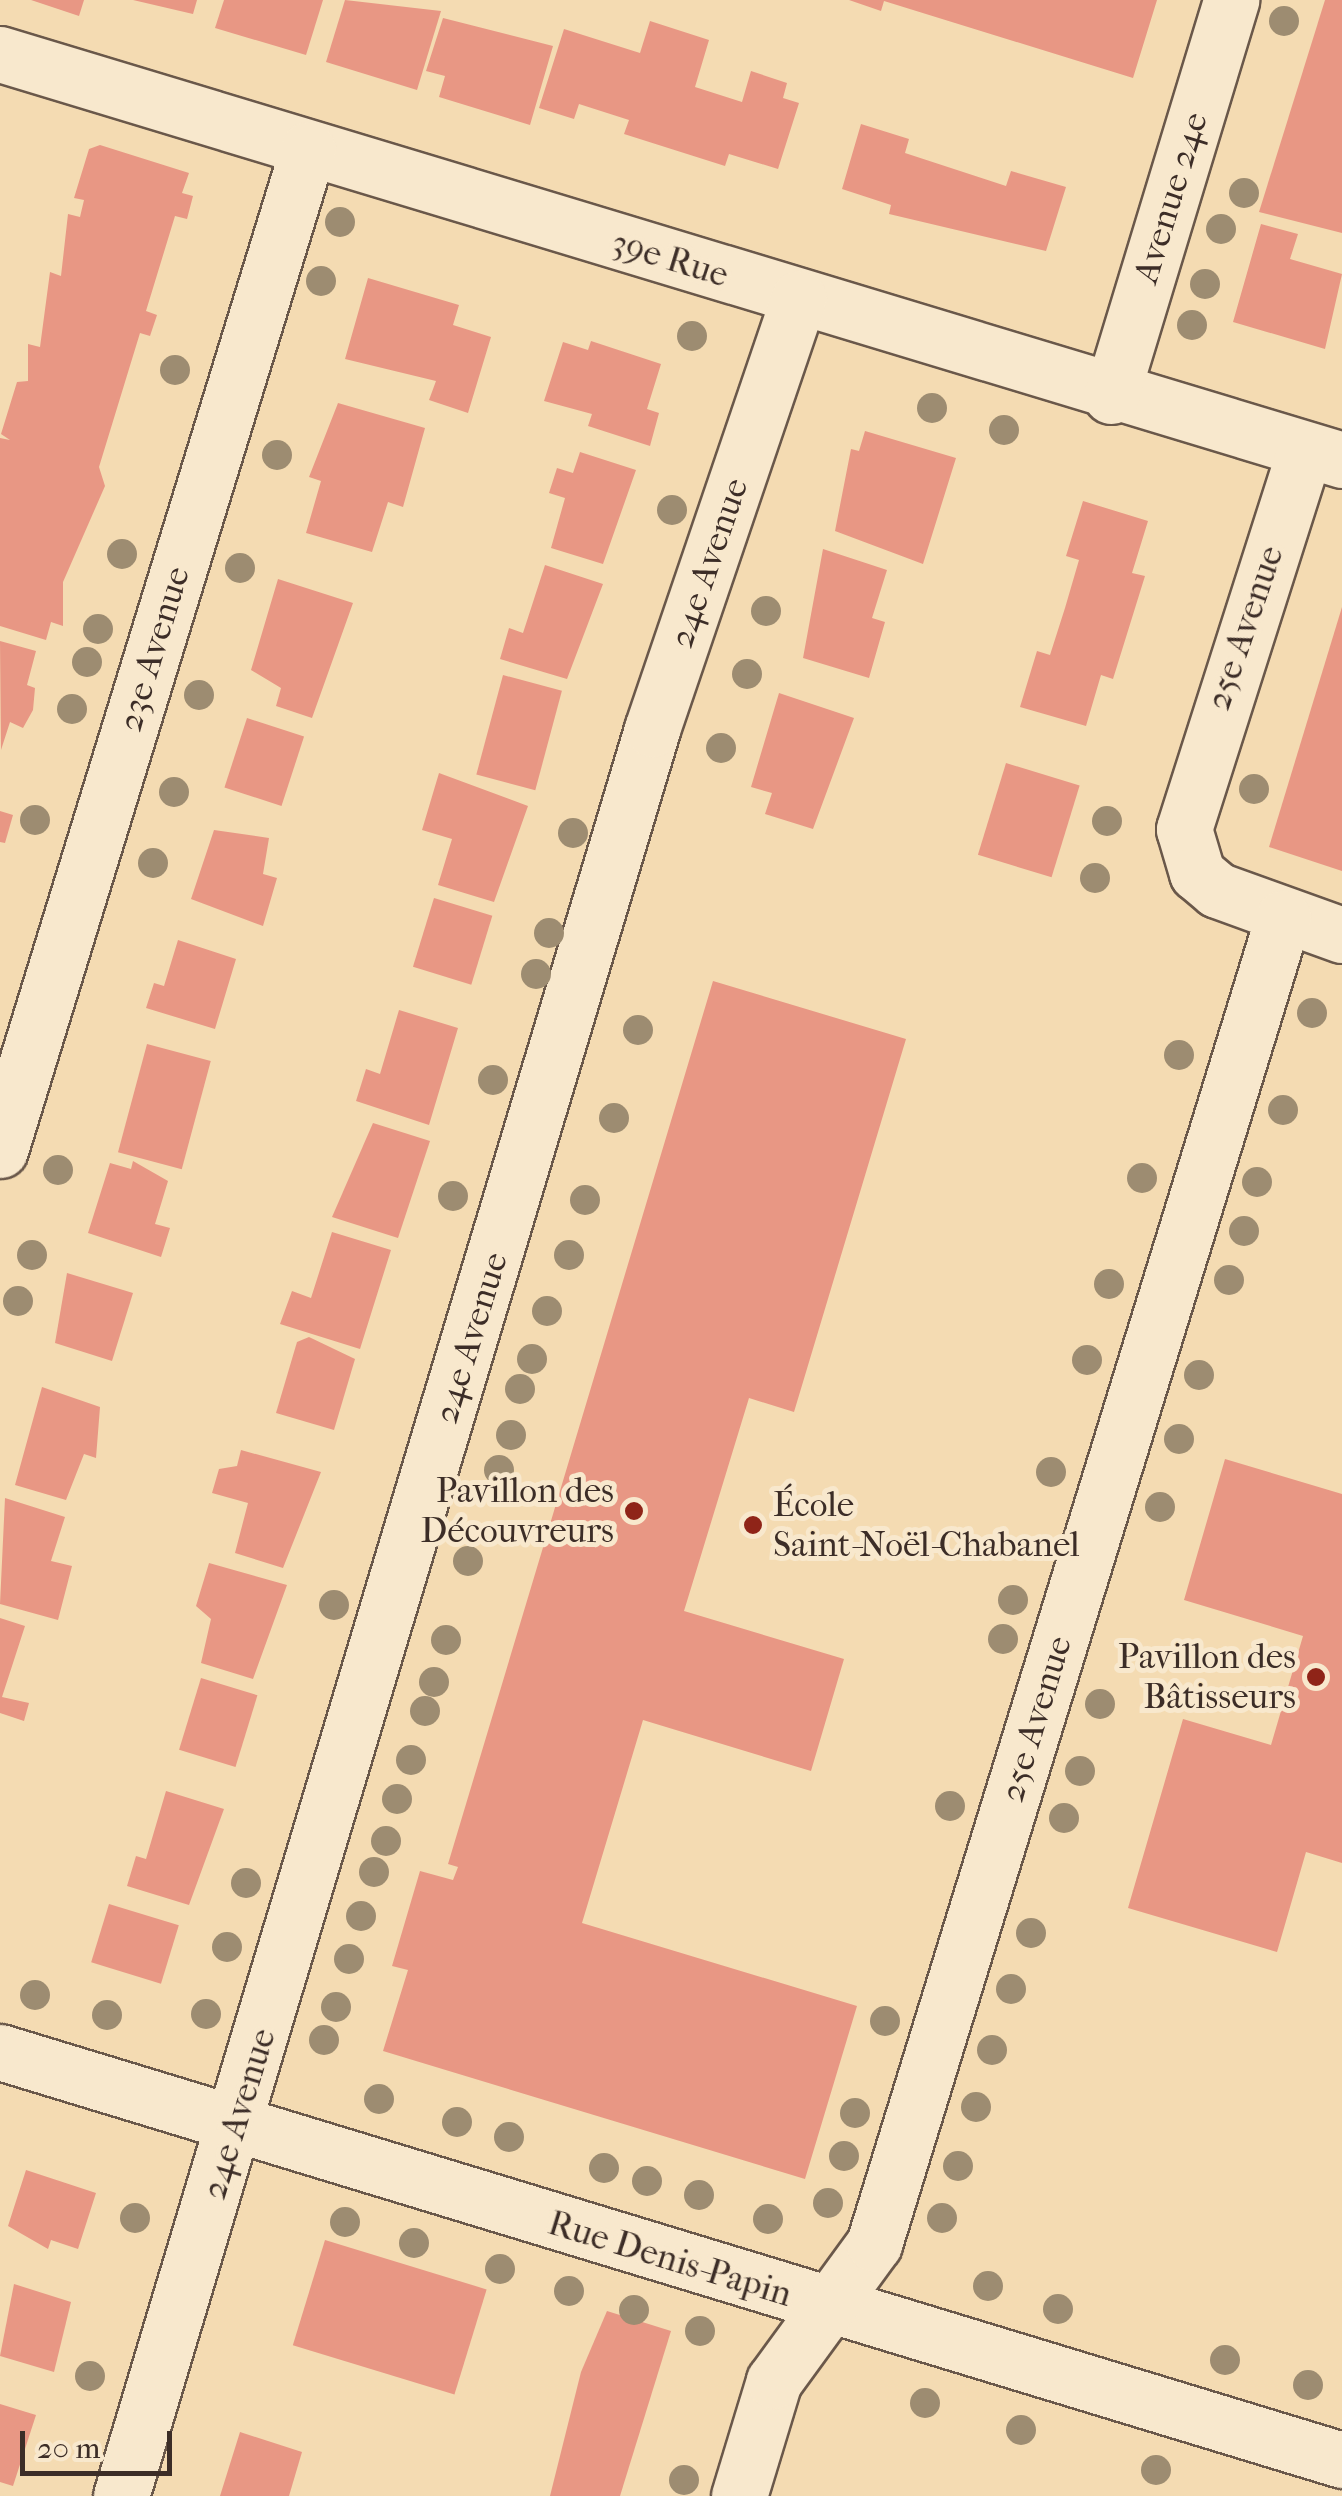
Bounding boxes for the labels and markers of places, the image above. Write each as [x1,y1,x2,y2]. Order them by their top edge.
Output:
place label: Pavillon des Découvreurs [421,1470,614,1552]
place label: École Saint-Noël-Chabanel [773,1484,1080,1566]
marker: Pavillon des Découvreurs [623,1500,645,1522]
marker: École Saint-Noël-Chabanel [742,1514,764,1536]
place label: Pavillon des Bâtisseurs [1118,1636,1296,1718]
marker: Pavillon des Bâtisseurs [1305,1666,1327,1688]

